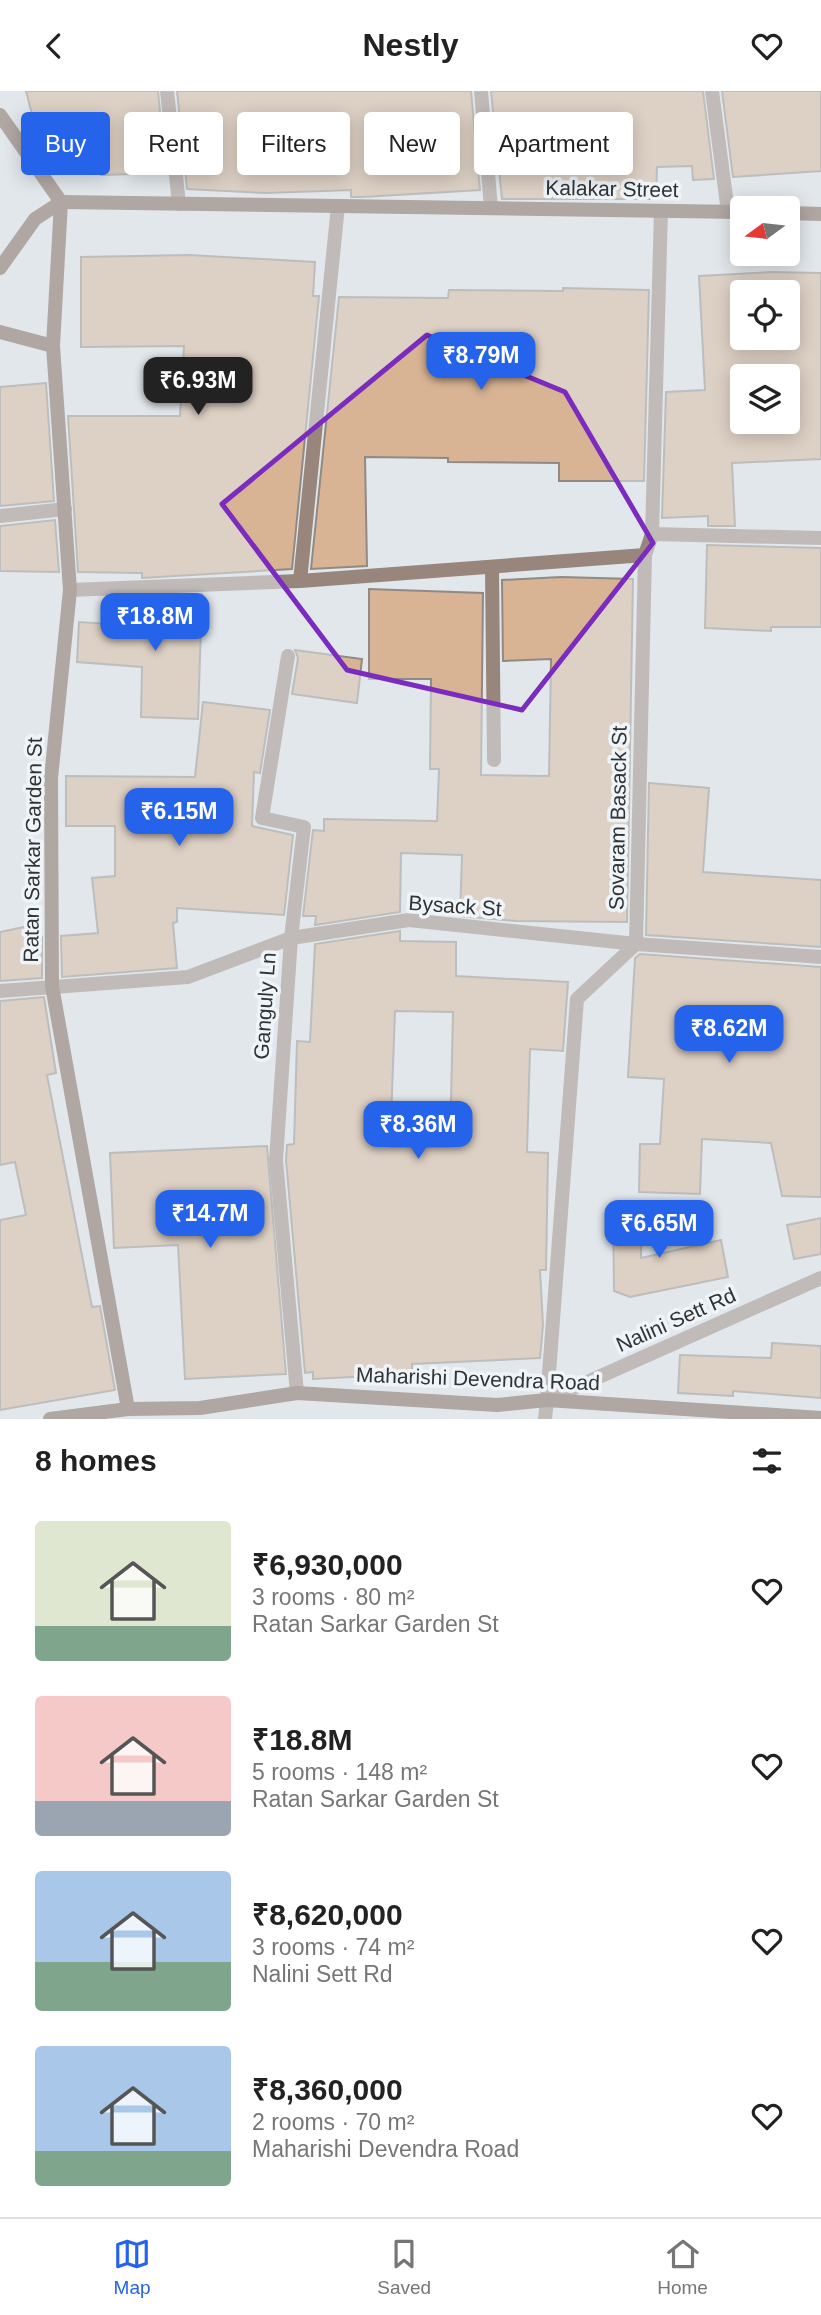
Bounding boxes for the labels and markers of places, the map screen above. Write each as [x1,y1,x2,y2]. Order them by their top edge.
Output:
pin: ₹8.79M [424,333,538,392]
pin: ₹6.93M [141,357,255,417]
pin: ₹18.8M [98,594,212,653]
pin: ₹6.15M [122,789,236,848]
pin: ₹8.62M [672,1005,786,1065]
pin: ₹8.36M [361,1101,475,1161]
pin: ₹14.7M [153,1191,267,1250]
pin: ₹6.65M [602,1201,716,1260]

